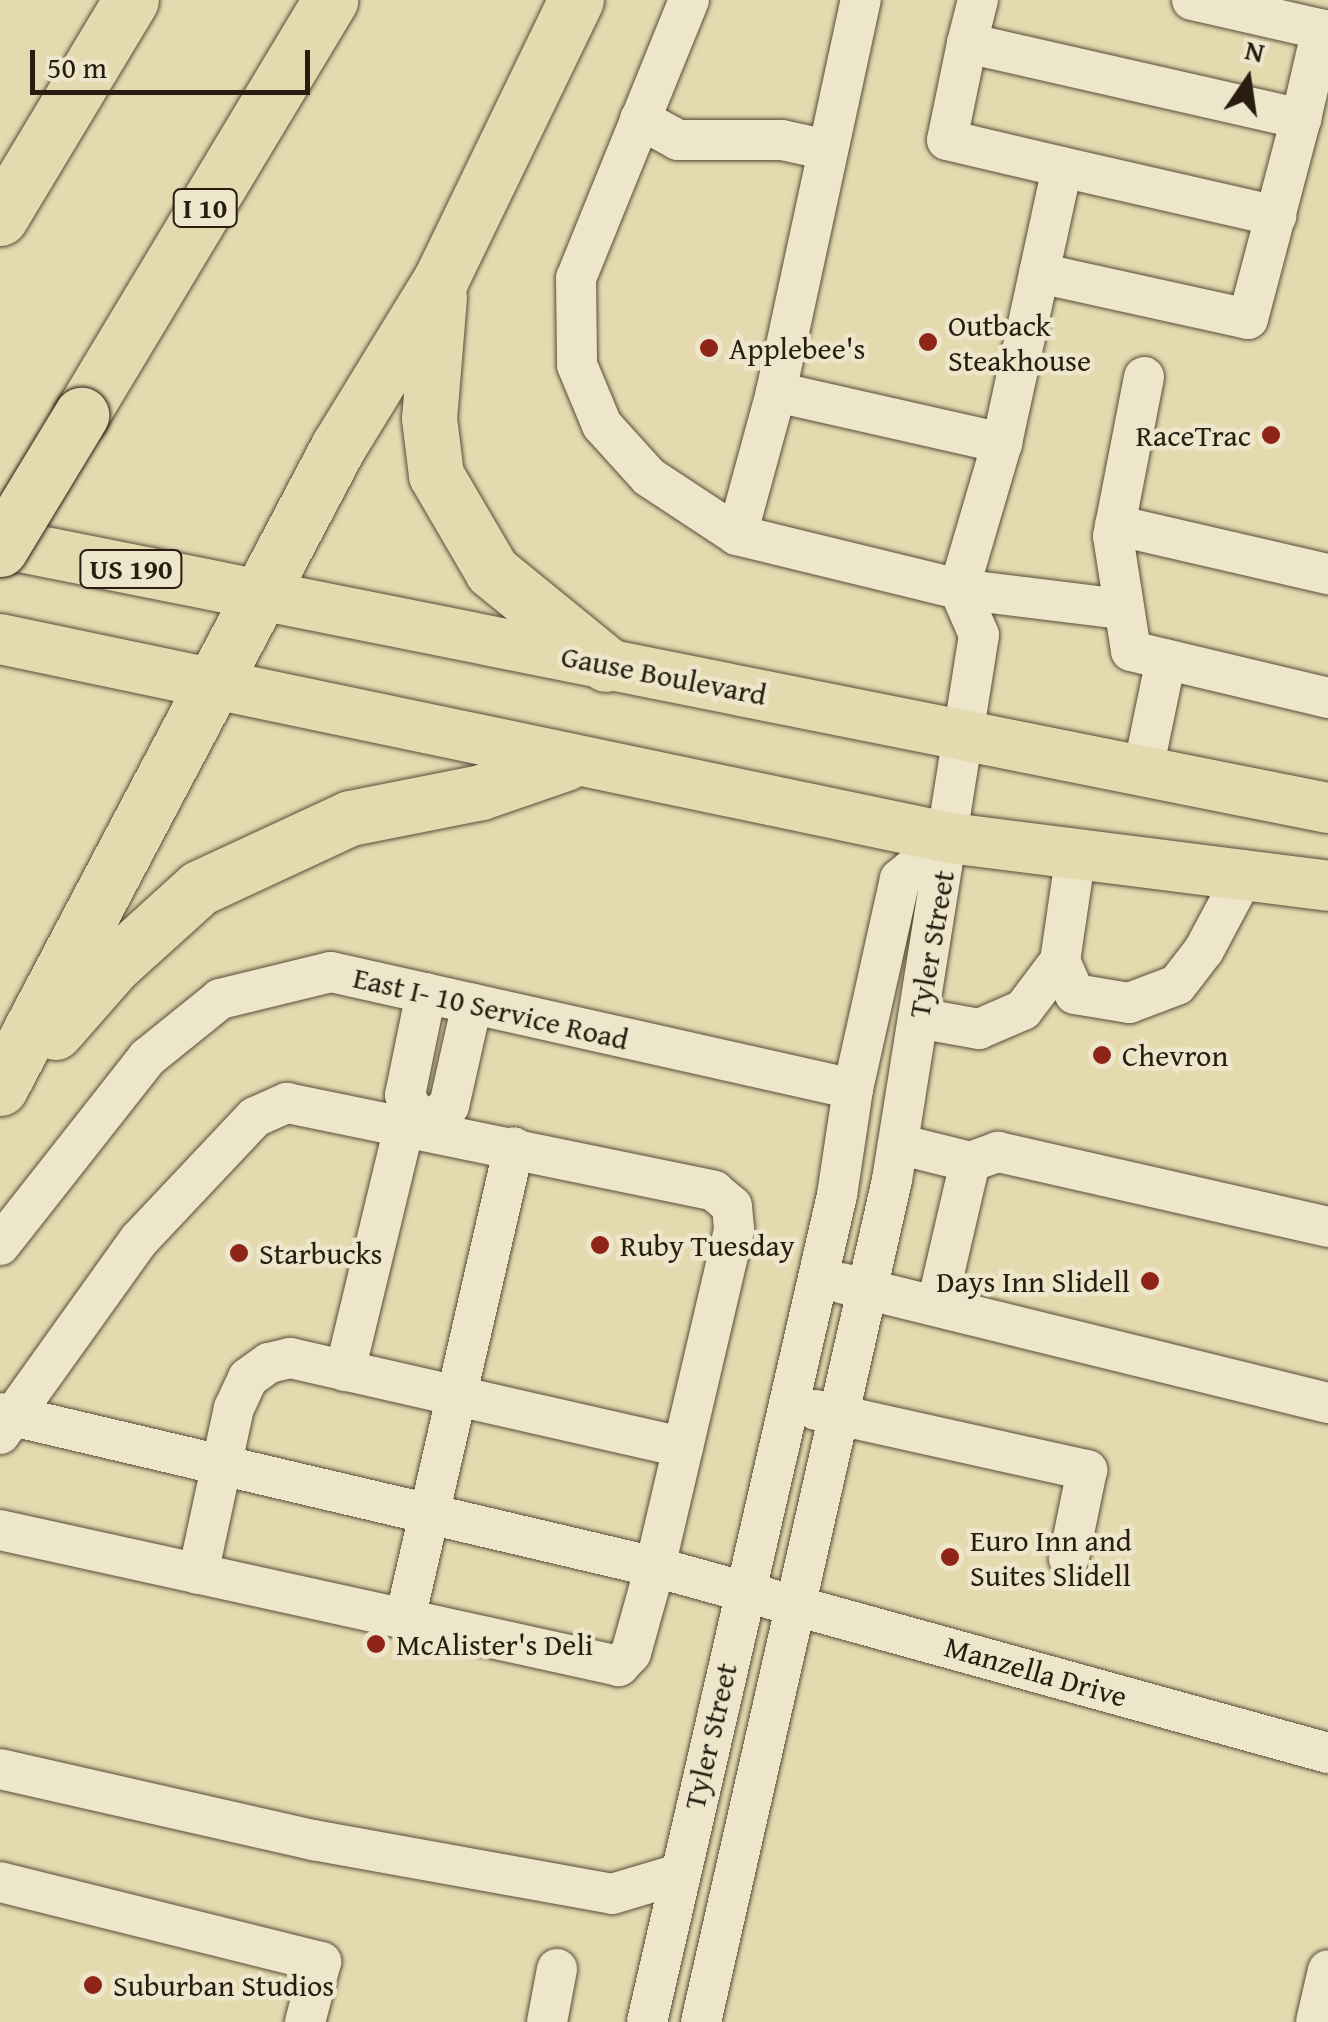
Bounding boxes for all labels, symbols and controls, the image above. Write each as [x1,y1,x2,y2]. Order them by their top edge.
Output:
text: N [1241,28,1269,72]
scale bar [35,30,315,92]
north arrow [1198,30,1298,130]
text: 50 m [47,45,107,89]
road number: I 10 [172,185,238,231]
place label: Outback Steakhouse [948,307,1091,378]
place label: Applebee's [729,330,865,366]
marker: Outback Steakhouse [917,331,939,353]
marker: Applebee's [698,337,720,359]
place label: RaceTrac [1136,417,1251,453]
marker: RaceTrac [1260,424,1282,446]
road number: US 190 [78,546,184,592]
street label: Gause Boulevard [558,637,770,713]
street label: Tyler Street [900,867,962,1021]
street label: East I- 10 Service Road [350,959,632,1057]
place label: Chevron [1122,1037,1228,1073]
marker: Chevron [1091,1044,1113,1066]
place label: Ruby Tuesday [620,1227,795,1263]
marker: Ruby Tuesday [589,1234,611,1256]
place label: Starbucks [259,1235,383,1271]
marker: Starbucks [228,1242,250,1264]
place label: Days Inn Slidell [936,1263,1130,1299]
marker: Days Inn Slidell [1139,1270,1161,1292]
place label: Euro Inn and Suites Slidell [970,1522,1132,1592]
marker: Euro Inn and Suites Slidell [939,1546,961,1568]
place label: McAlister's Deli [396,1626,593,1662]
street label: Manzella Drive [941,1628,1131,1714]
marker: McAlister's Deli [365,1633,387,1655]
street label: Tyler Street [676,1659,744,1813]
place label: Suburban Studios [113,1967,334,2003]
marker: Suburban Studios [82,1974,104,1996]

